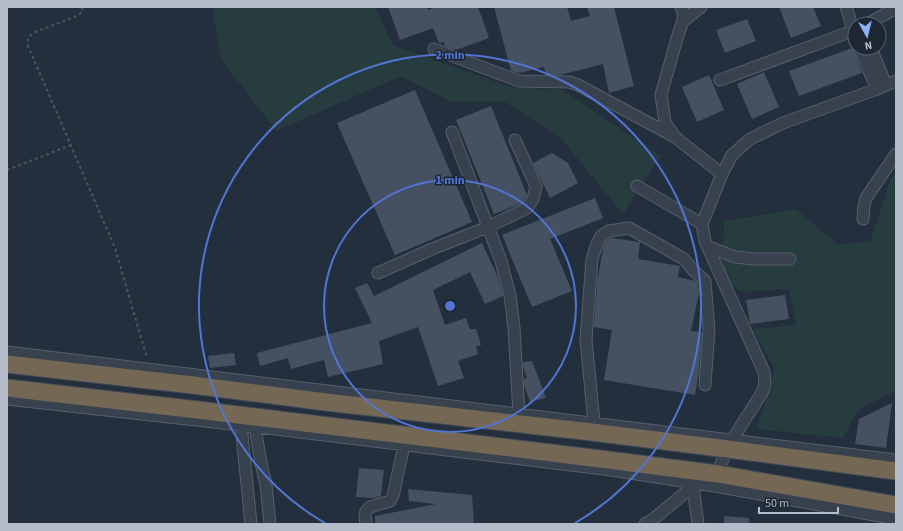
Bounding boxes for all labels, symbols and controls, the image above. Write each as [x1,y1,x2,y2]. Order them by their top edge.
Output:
north arrow [847,16,887,56]
text: N [864,37,873,53]
text: 2 min [435,47,465,64]
text: 1 min [435,172,465,189]
centre of rings [443,299,457,313]
scale bar [759,489,838,515]
text: 50 m [765,495,789,512]

